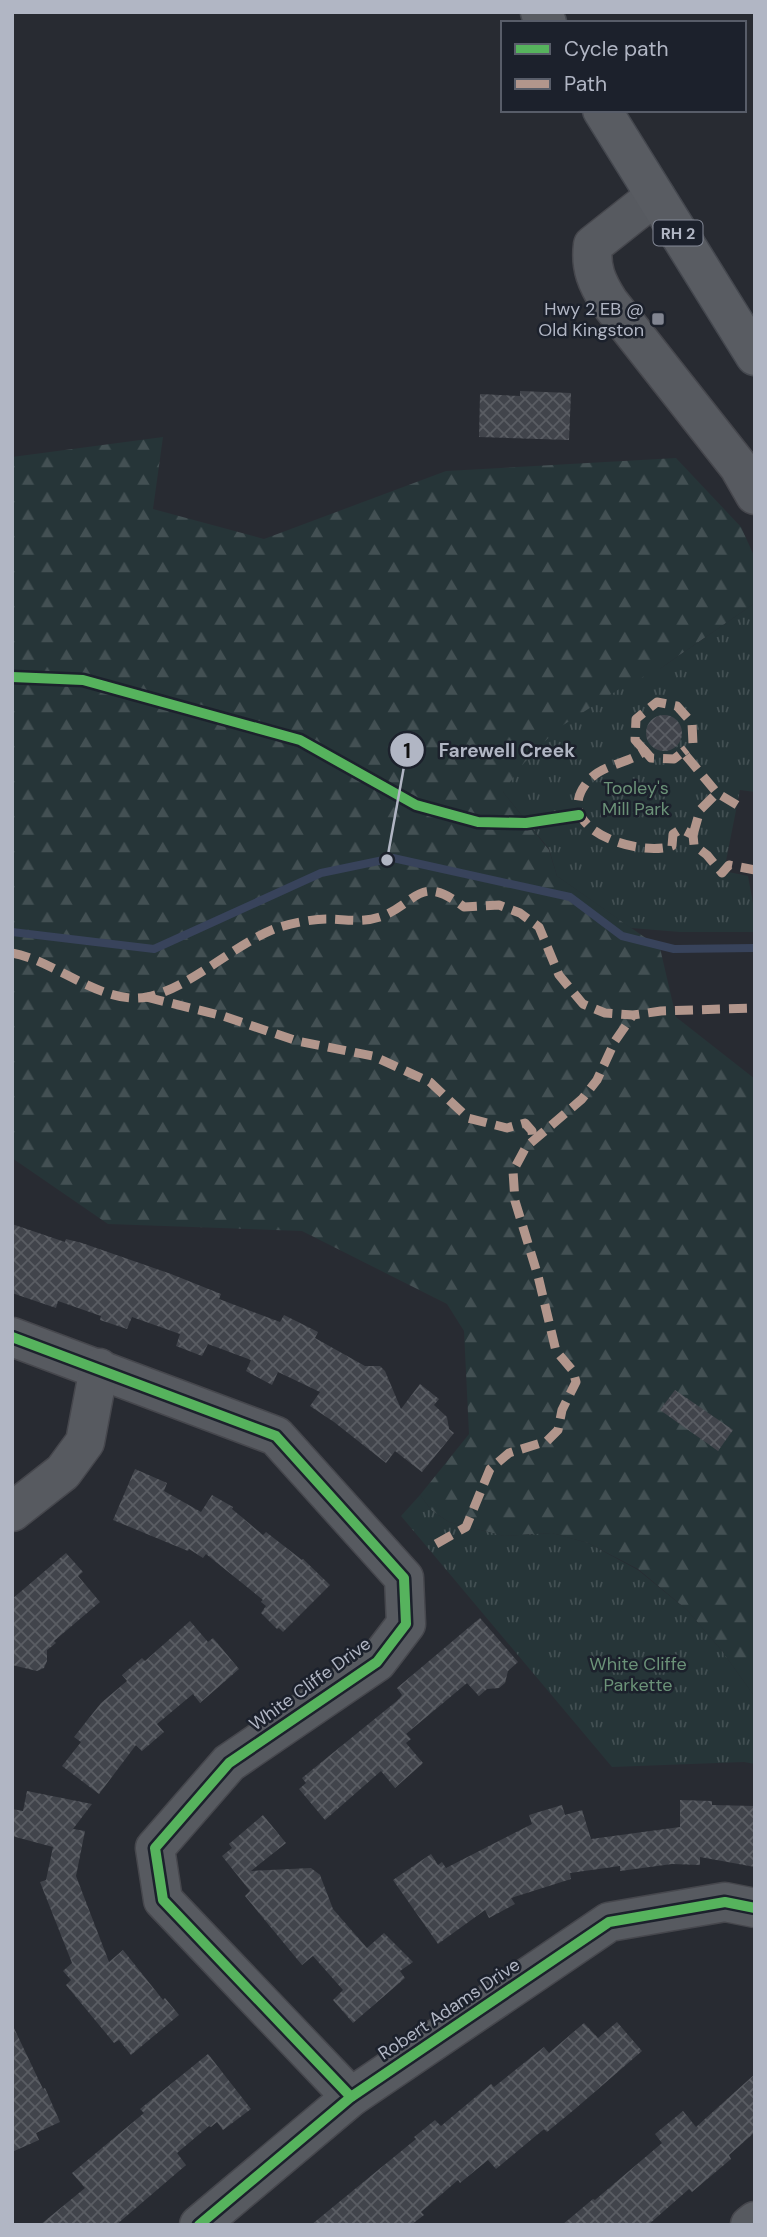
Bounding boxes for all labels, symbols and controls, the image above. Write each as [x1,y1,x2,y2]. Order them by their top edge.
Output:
legend [501,21,746,112]
text: Cycle path [564,35,669,63]
text: Path [564,70,607,98]
road number: RH 2 [654,220,702,246]
place label: Hwy 2 EB @ Old Kingston [538,297,644,342]
marker: Hwy 2 EB @ Old Kingston [650,311,666,327]
callout: Farewell Creek [390,730,589,770]
text: 1 [403,737,411,765]
text: Farewell Creek [439,738,575,763]
park label: Tooley's Mill Park [602,776,670,821]
street label: White Cliffe Drive [244,1632,376,1736]
park label: White Cliffe Parkette [589,1652,687,1697]
street label: Robert Adams Drive [374,1953,524,2065]

